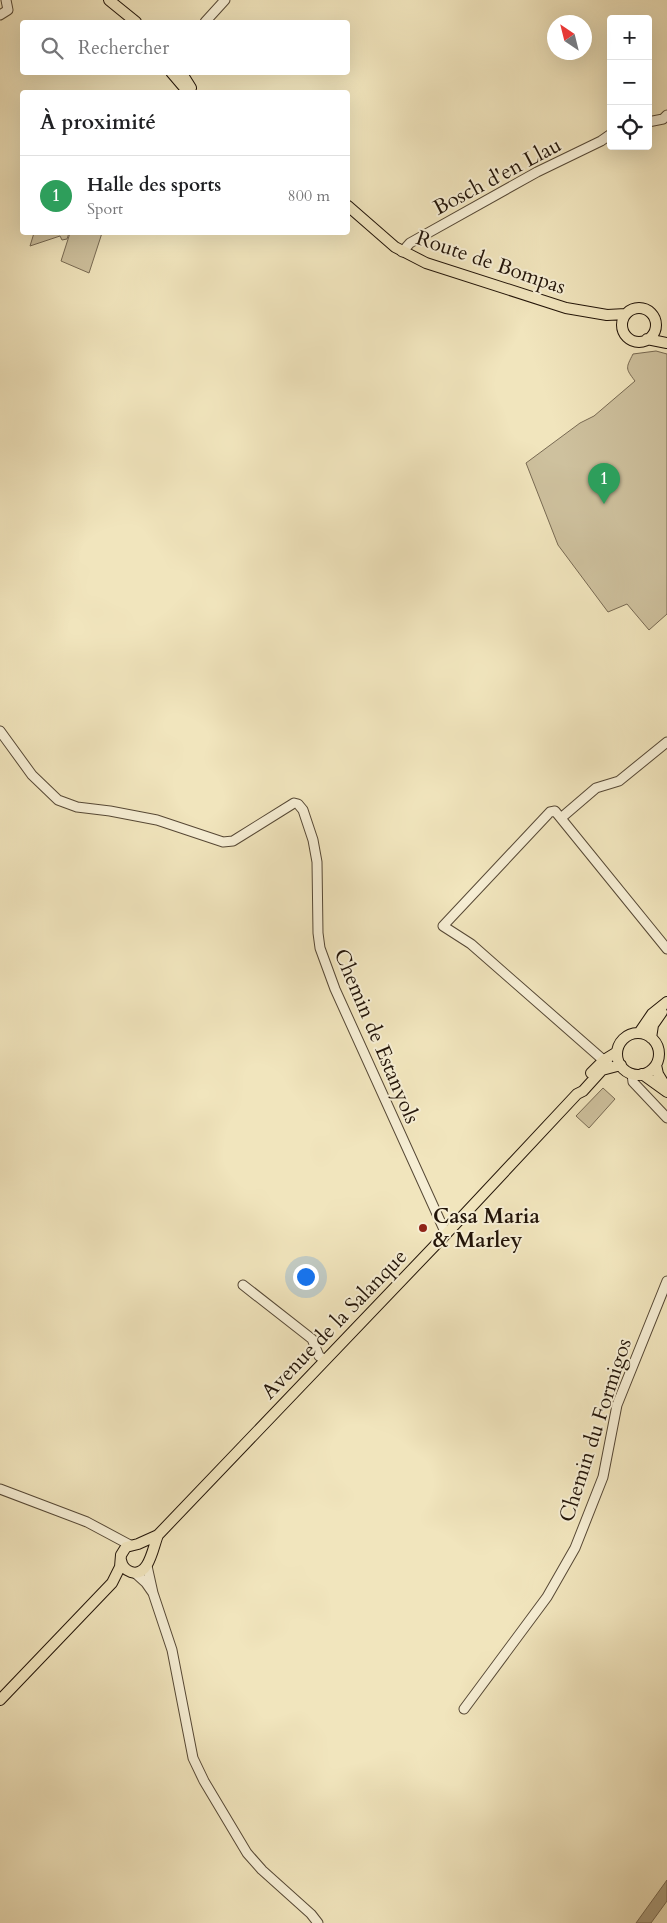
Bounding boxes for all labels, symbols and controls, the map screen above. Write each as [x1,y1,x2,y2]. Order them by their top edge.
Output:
north arrow [547,15,592,60]
map controls [607,15,652,150]
button: + [607,15,652,60]
search box [20,20,350,75]
icon: search [38,34,66,62]
text: Rechercher [78,35,169,61]
button: − [607,60,652,105]
button: locate [607,105,652,150]
text: À proximité [40,108,156,137]
street label: Bosch d'en Llau [428,131,566,222]
text: Halle des sports [87,172,221,198]
text: 1 [52,185,60,207]
text: 800 m [288,185,330,207]
text: Sport [87,198,123,220]
street label: Route de Bompas [412,223,569,302]
pin: 1 [588,463,620,504]
street label: Chemin de Estanyols [327,944,426,1128]
place label: Casa Maria & Marley [433,1202,540,1255]
marker: Casa Maria & Marley [417,1222,429,1234]
street label: Avenue de la Salanque [255,1243,414,1406]
your location [293,1264,319,1290]
street label: Chemin du Formigos [552,1335,639,1526]

